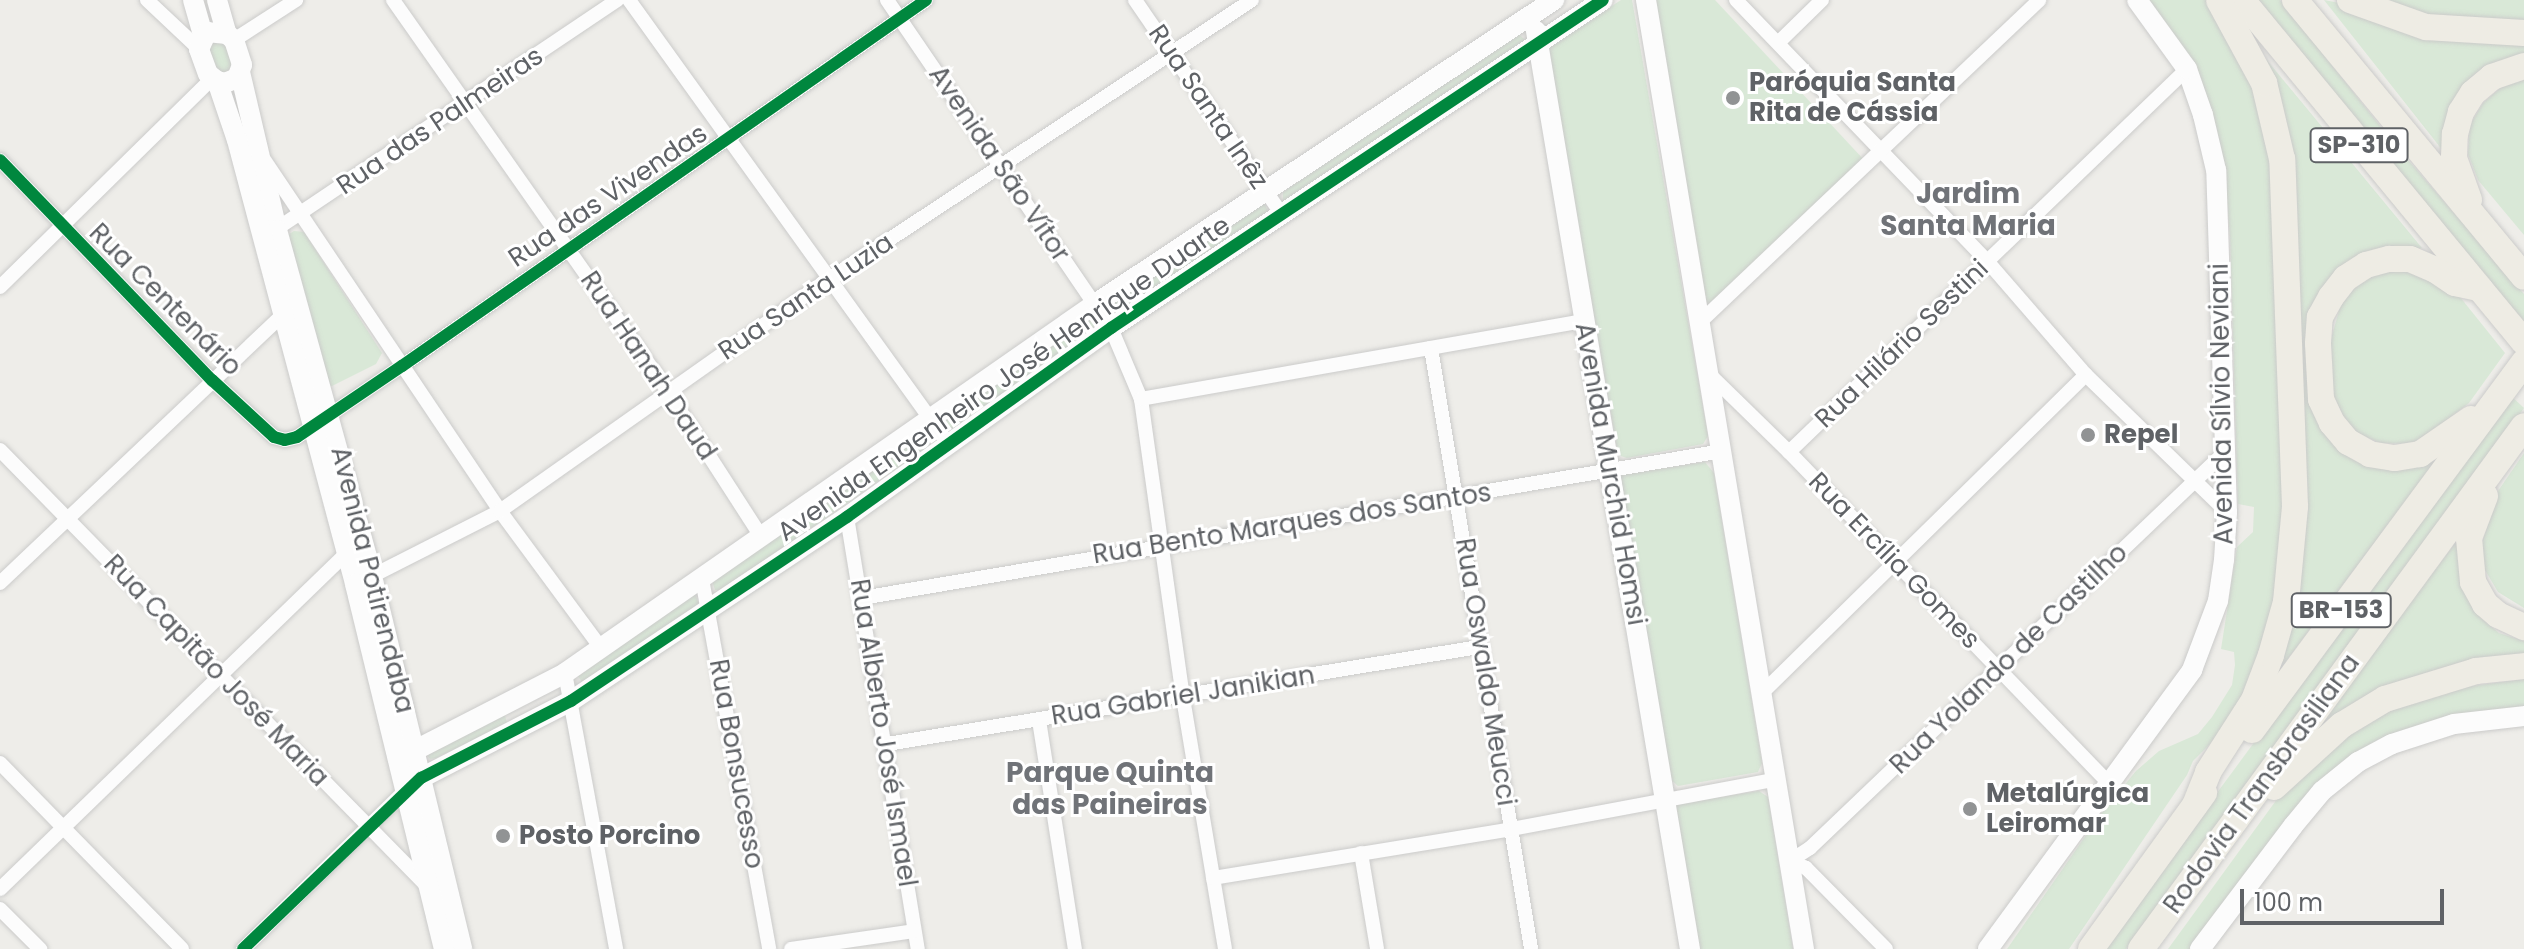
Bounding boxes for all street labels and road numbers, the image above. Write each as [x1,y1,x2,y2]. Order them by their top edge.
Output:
street label: Rua Santa Inêz [1142,19,1274,195]
street label: Rua das Palmeiras [331,40,549,202]
street label: Avenida São Vítor [922,60,1076,268]
street label: Rua das Vivendas [503,118,713,274]
road number: SP-310 [2309,125,2409,165]
street label: Avenida Engenheiro José Henrique Duarte [772,210,1236,548]
street label: Rua Centenário [82,217,248,383]
street label: Rua Santa Luzia [713,227,899,367]
street label: Rua Hilário Sestini [1809,253,1995,435]
street label: Avenida Sílvio Neviani [2204,263,2240,545]
street label: Rua Hanah Daud [573,266,723,466]
street label: Avenida Murchid Homsi [1568,320,1652,628]
street label: Avenida Potirendaba [324,443,420,717]
street label: Rua Ercília Gomes [1802,466,1986,656]
street label: Rua Bento Marques dos Santos [1090,477,1494,571]
street label: Rua Oswaldo Meucci [1448,536,1522,808]
street label: Rua Yolando de Castilho [1884,537,2134,781]
street label: Rua Capitão José Maria [97,549,335,793]
street label: Rua Alberto José Ismael [843,577,923,889]
road number: BR-153 [2289,590,2393,630]
street label: Rodovia Transbrasiliana [2157,648,2367,920]
street label: Rua Bonsucesso [702,657,770,871]
street label: Rua Gabriel Janikian [1049,660,1317,732]

